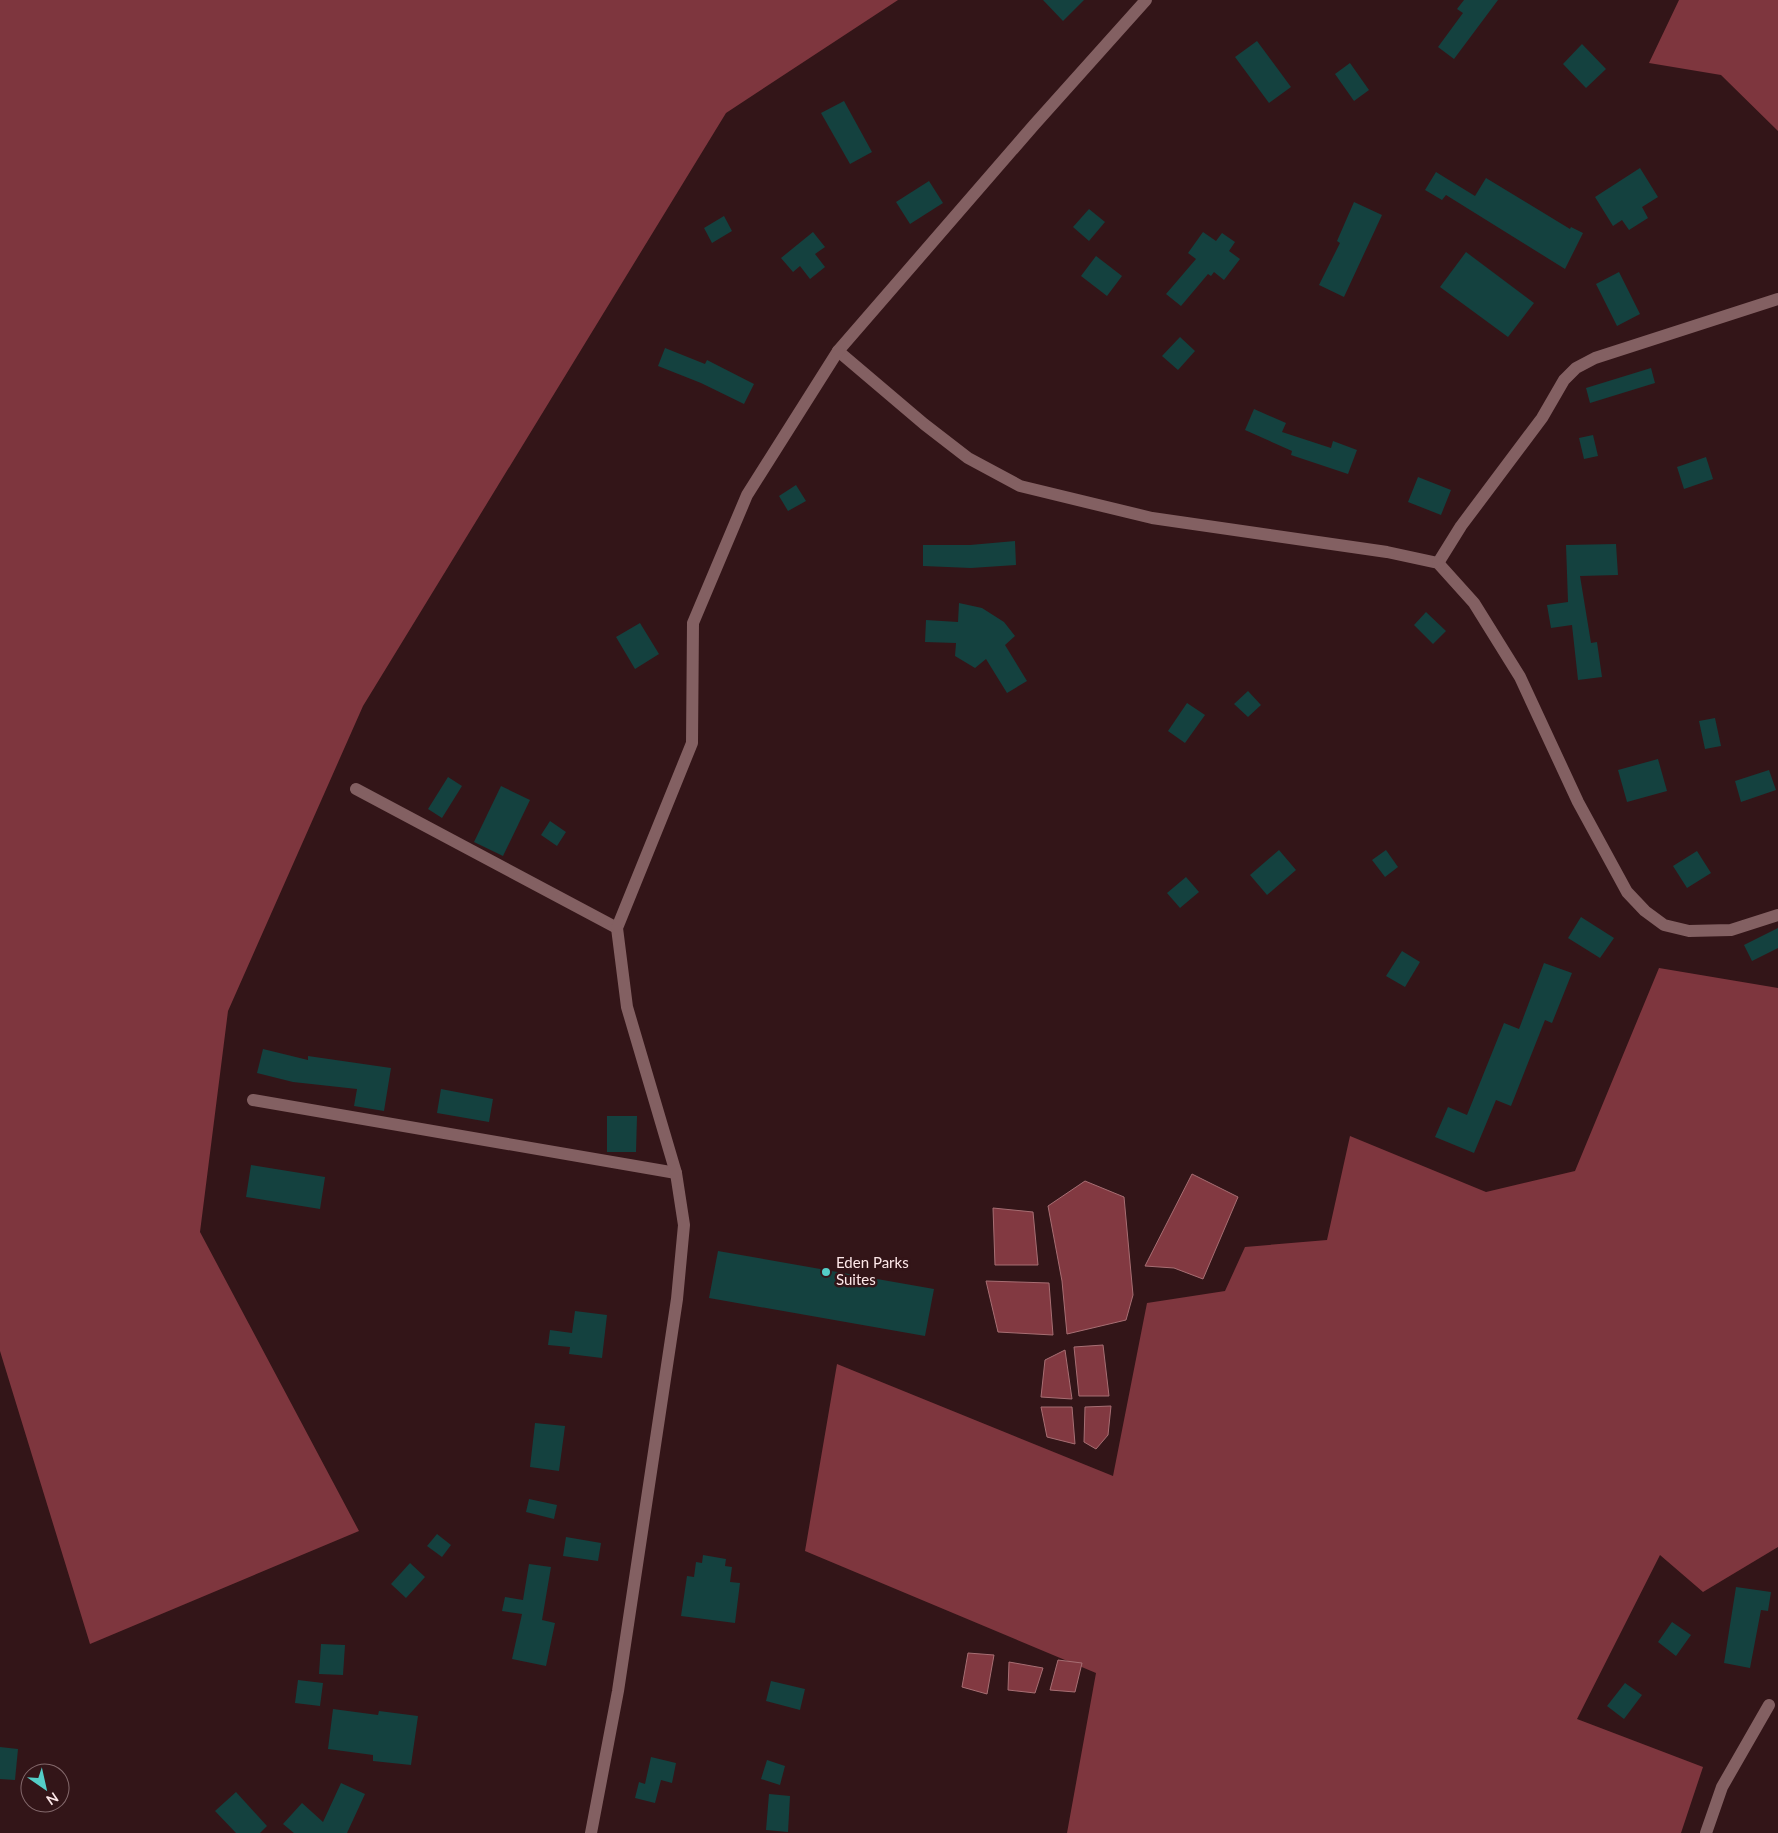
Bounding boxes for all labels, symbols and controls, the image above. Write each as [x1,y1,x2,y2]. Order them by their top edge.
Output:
place label: Eden Parks Suites [836,1253,909,1288]
marker: Eden Parks Suites [820,1266,832,1278]
north arrow [20,1763,70,1813]
text: N [43,1789,62,1809]

